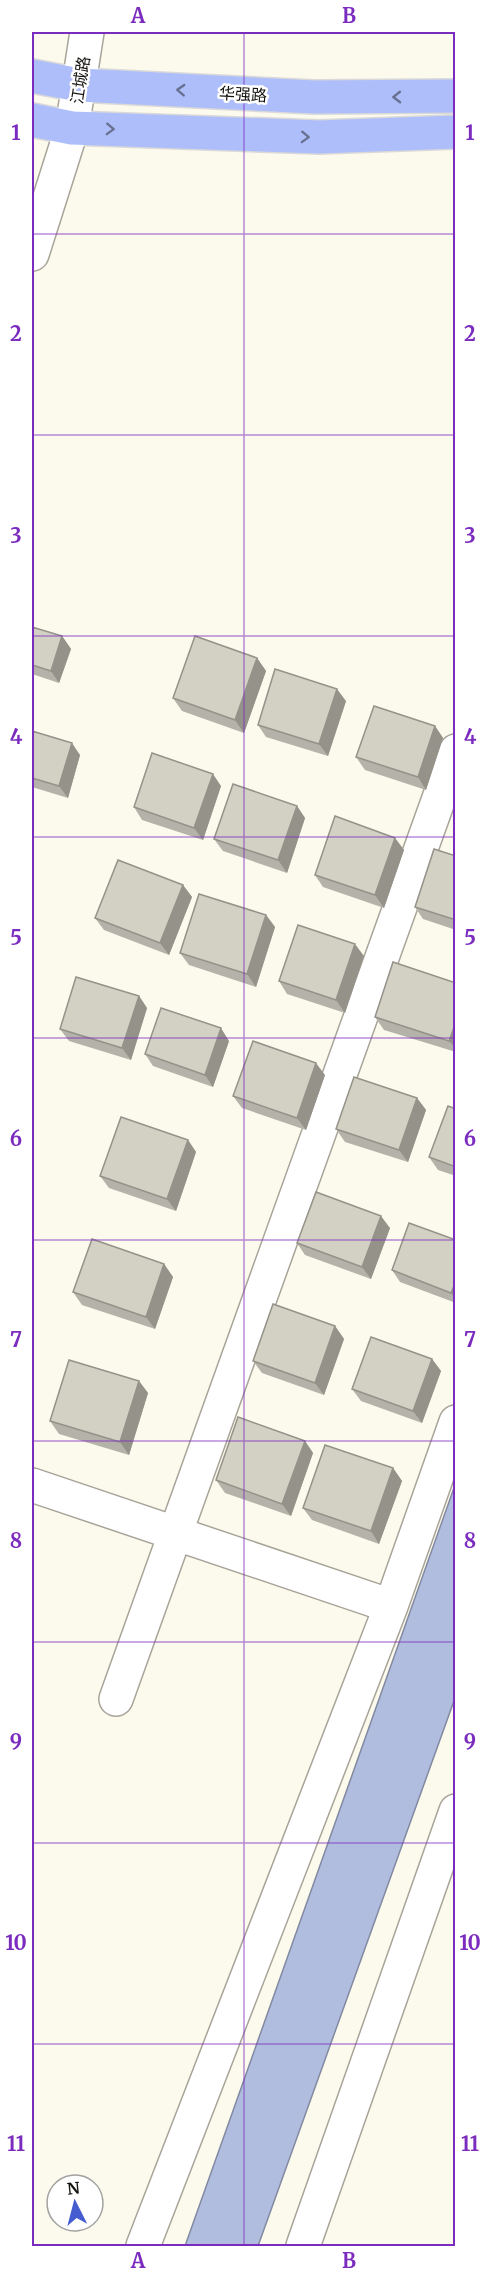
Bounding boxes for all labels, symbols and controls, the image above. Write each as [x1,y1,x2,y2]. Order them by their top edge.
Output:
text: A [130,3,146,28]
text: B [342,3,356,28]
street label: 江城路 [66,55,94,105]
street label: 华强路 [219,83,267,105]
one-way arrow [177,84,186,97]
one-way arrow [393,90,402,103]
text: 1 [11,120,21,145]
text: 1 [465,120,475,145]
one-way arrow [106,123,115,135]
one-way arrow [301,130,310,143]
text: 2 [10,321,22,346]
text: 2 [464,321,476,346]
text: 3 [10,523,22,548]
text: 3 [464,523,476,548]
text: 4 [10,724,23,749]
text: 4 [464,724,477,749]
text: 5 [10,925,22,950]
text: 5 [464,925,476,950]
text: 6 [10,1126,22,1151]
text: 6 [464,1126,476,1151]
text: 7 [10,1327,22,1352]
text: 7 [464,1327,476,1352]
text: 8 [10,1528,22,1553]
text: 8 [464,1528,476,1553]
text: 9 [10,1729,22,1754]
text: 9 [464,1729,476,1754]
text: 10 [5,1930,27,1955]
text: 10 [459,1930,481,1955]
text: 11 [7,2131,25,2156]
text: 11 [461,2131,479,2156]
north arrow [45,2173,105,2233]
text: N [66,2177,81,2199]
text: A [130,2248,146,2273]
text: B [342,2248,356,2273]

